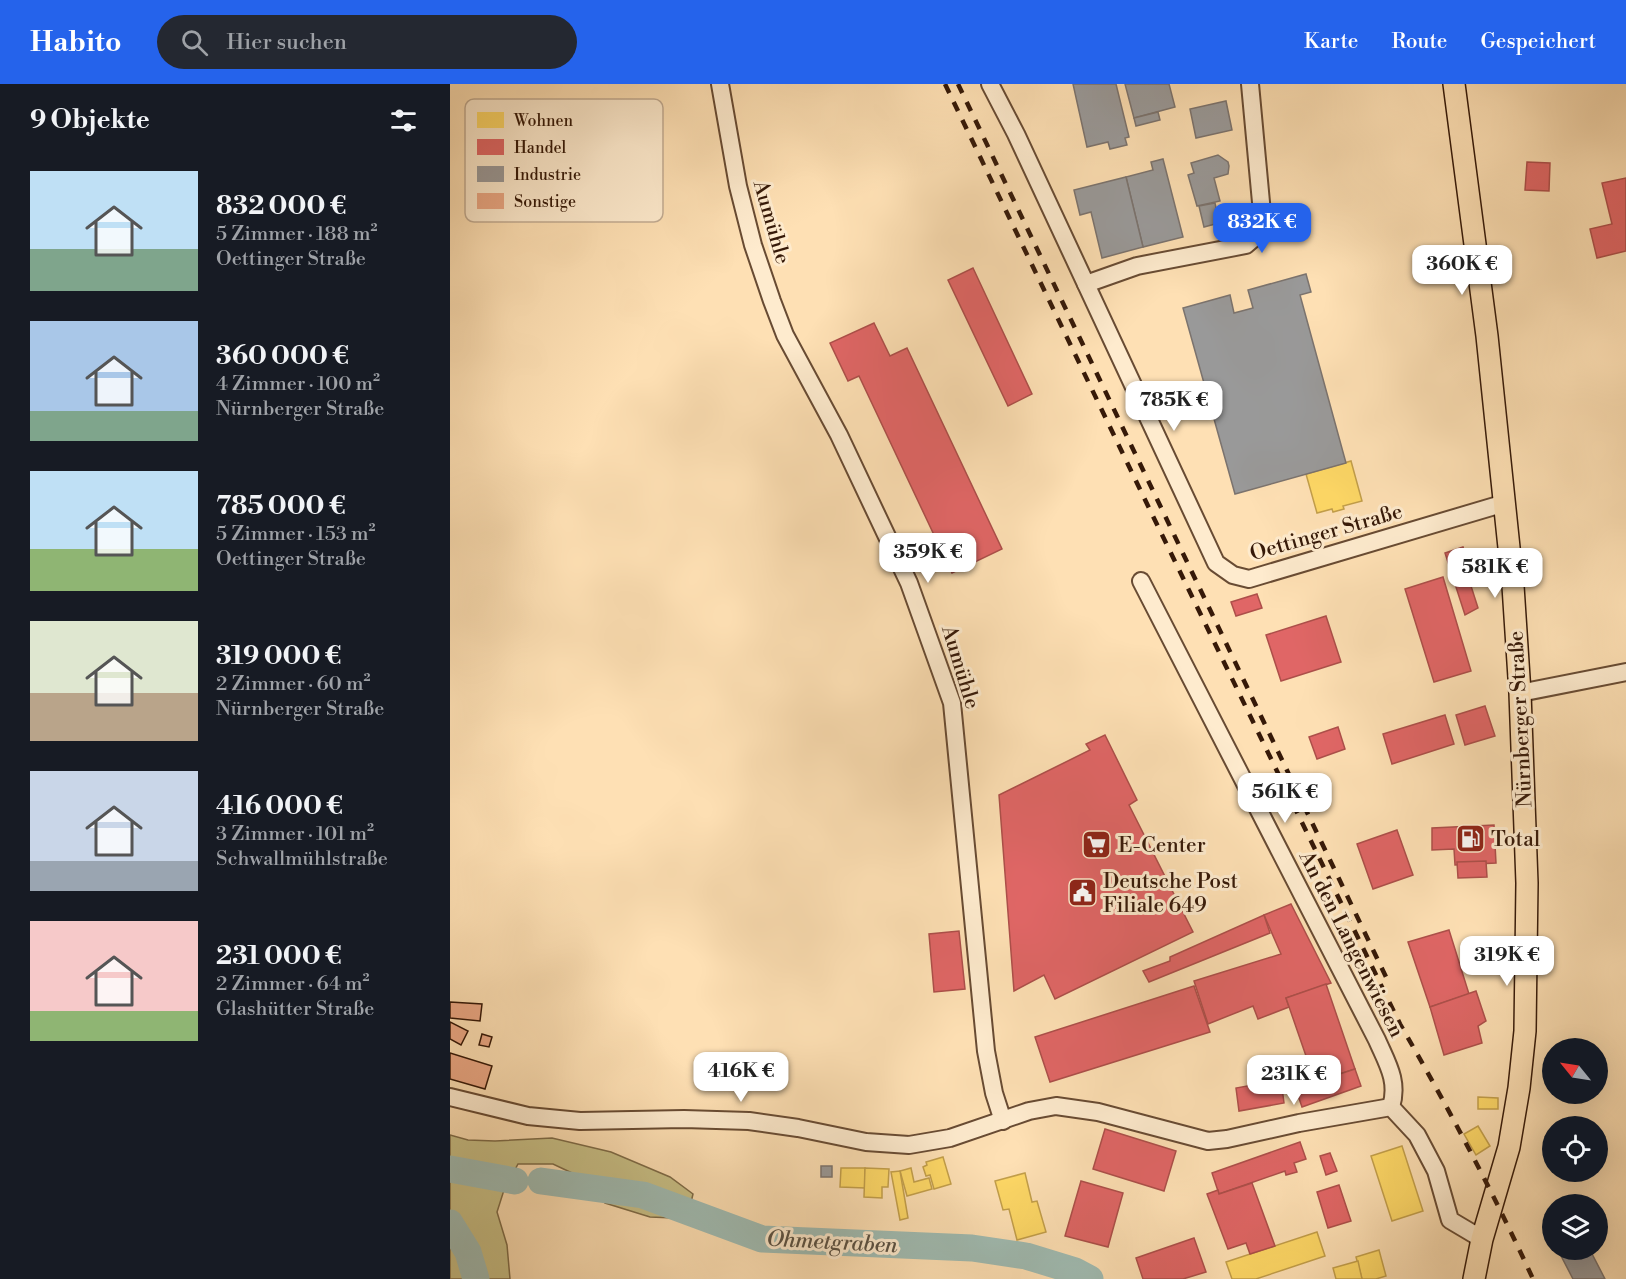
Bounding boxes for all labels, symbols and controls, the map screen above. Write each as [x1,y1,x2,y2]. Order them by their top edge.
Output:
search box [157,15,577,69]
text: Habito [30,25,121,60]
icon: search [178,26,211,59]
text: Hier suchen [226,29,347,56]
text: Karte [1304,29,1358,55]
text: Route [1391,29,1447,55]
text: Gespeichert [1480,29,1596,55]
legend [465,99,663,222]
text: 9 Objekte [30,104,150,136]
icon: filters [387,104,420,137]
text: Wohnen [513,111,574,131]
text: Handel [514,138,567,158]
text: Industrie [514,165,581,185]
street label: Aumühle [746,176,795,267]
text: 832 000 € [216,190,346,222]
text: Sonstige [514,192,576,212]
icon: home [78,195,150,267]
pin: 832K € [1213,203,1311,254]
text: 832K € [1227,210,1297,235]
text: 5 Zimmer · 188 m² [216,222,377,247]
pin: 360K € [1413,245,1511,296]
text: Oettinger Straße [216,247,366,272]
text: 360K € [1426,252,1498,277]
text: 360 000 € [216,340,349,372]
icon: home [78,345,150,417]
text: 4 Zimmer · 100 m² [216,372,380,397]
pin: 785K € [1125,381,1223,432]
text: 785K € [1139,388,1209,413]
text: Nürnberger Straße [216,397,384,422]
text: 785 000 € [216,490,346,522]
icon: home [78,495,150,567]
street label: Oettinger Straße [1247,499,1406,567]
text: 5 Zimmer · 153 m² [216,522,375,547]
pin: 359K € [879,533,977,584]
text: 359K € [893,540,963,565]
text: Oettinger Straße [216,547,366,572]
pin: 581K € [1446,548,1544,599]
text: 581K € [1462,555,1528,580]
street label: Aumühle [935,621,985,712]
street label: Nürnberger Straße [1503,630,1539,808]
text: 319 000 € [216,640,341,672]
icon: home [78,645,150,717]
text: 2 Zimmer · 60 m² [216,672,371,697]
text: Nürnberger Straße [216,697,384,722]
pin: 561K € [1236,773,1334,824]
text: 561K € [1252,780,1318,805]
text: 416 000 € [216,790,343,822]
icon: home [78,795,150,867]
text: 3 Zimmer · 101 m² [216,822,374,847]
fuel station icon: Total [1454,823,1486,855]
place label: Total [1491,827,1540,853]
supermarket icon: E-Center [1081,829,1113,861]
place label: E-Center [1118,833,1206,859]
street label: An den Langenwiesen [1292,846,1410,1042]
text: Schwallmühlstraße [216,847,388,872]
place label: Deutsche Post Filiale 649 [1103,869,1239,919]
public building icon: Deutsche Post Filiale 649 [1066,877,1098,909]
pin: 319K € [1458,936,1556,987]
text: 231 000 € [216,940,342,972]
text: 319K € [1474,943,1540,968]
icon: home [78,945,150,1017]
text: 2 Zimmer · 64 m² [216,972,370,997]
text: Glashütter Straße [216,997,374,1022]
north arrow [1542,1038,1608,1104]
map controls [1542,1038,1608,1260]
pin: 416K € [692,1052,790,1103]
pin: 231K € [1245,1055,1343,1106]
text: 416K € [707,1059,775,1084]
text: 231K € [1261,1062,1327,1087]
button: locate [1542,1116,1608,1182]
button: layers [1542,1194,1608,1260]
water label: Ohmetgraben [766,1226,899,1259]

